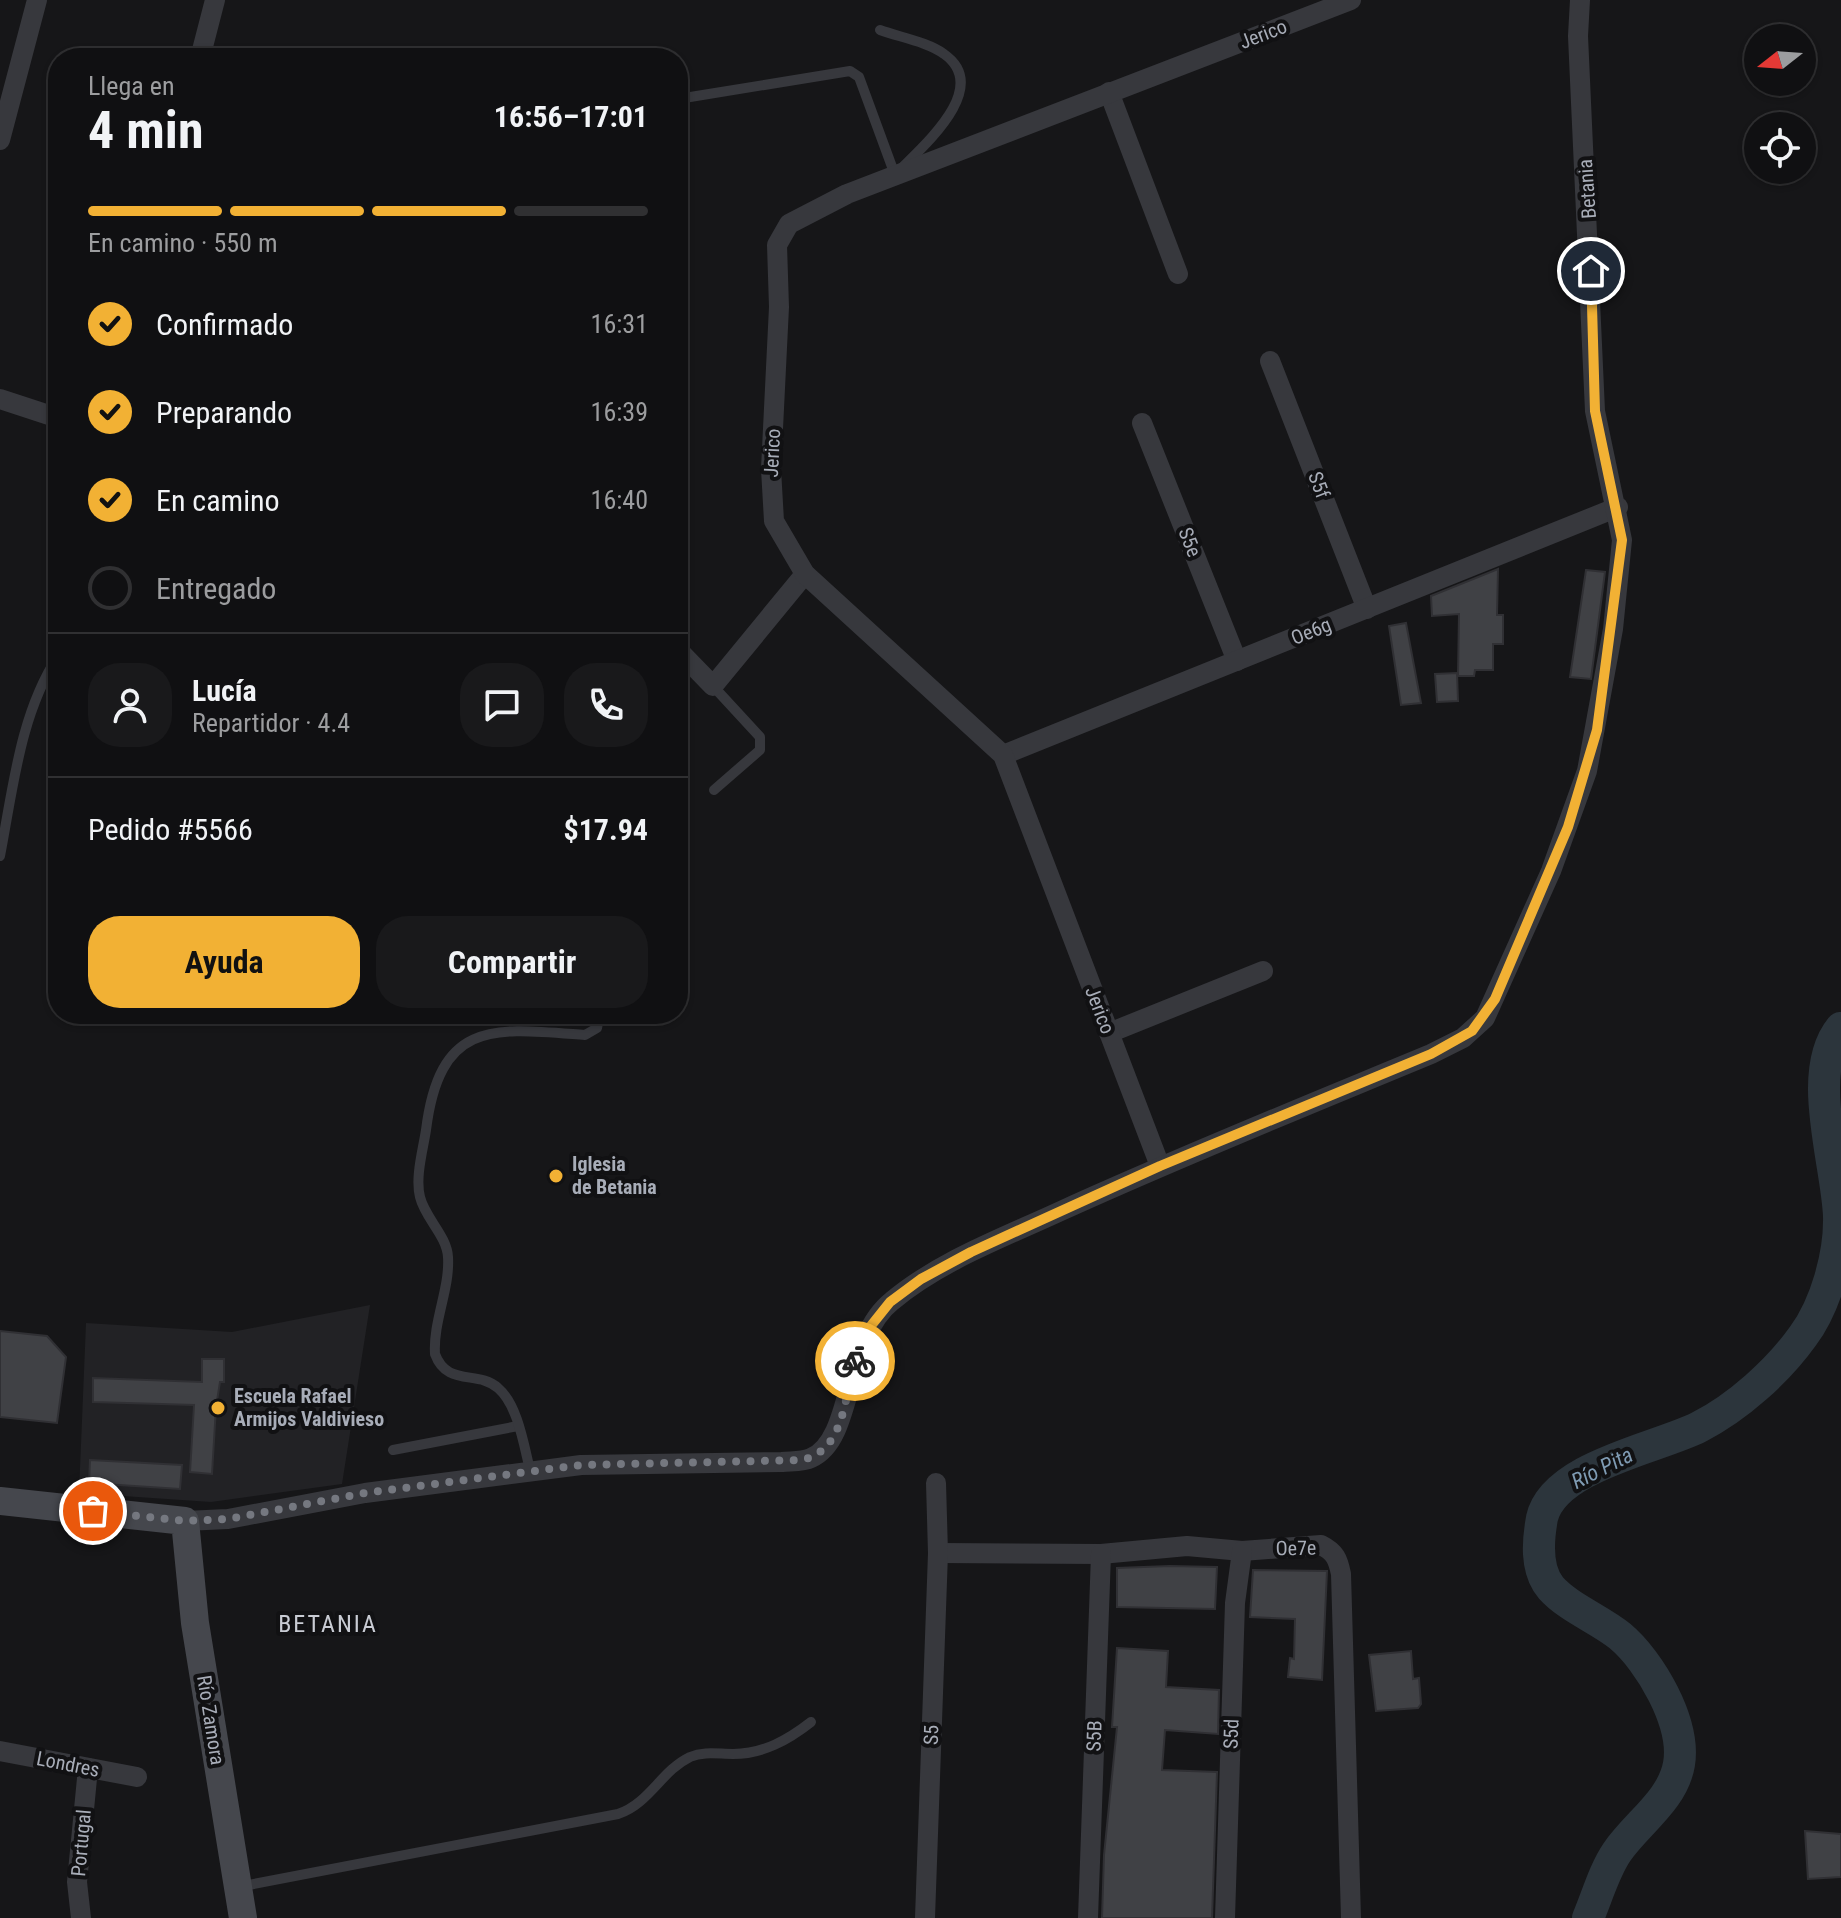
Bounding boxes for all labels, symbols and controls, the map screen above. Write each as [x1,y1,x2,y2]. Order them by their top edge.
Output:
street label: Jerico [1236,14,1290,54]
north arrow [1744,24,1816,96]
map controls [1744,24,1816,184]
text: Llega en [88,71,175,101]
text: 16:56–17:01 [494,99,648,134]
text: 4 min [88,100,204,161]
button: locate [1744,112,1816,184]
street label: Betania [1573,158,1601,220]
text: En camino · 550 m [88,228,277,258]
pin [1557,237,1625,305]
icon: home [1569,249,1613,293]
icon: check [88,302,132,346]
text: Confirmado [156,307,293,342]
text: 16:31 [591,309,648,339]
icon: check [88,390,132,434]
text: Preparando [156,395,292,430]
text: 16:39 [591,397,648,427]
street label: Jerico [759,428,785,478]
street label: S5f [1303,468,1335,502]
icon: check [88,478,132,522]
text: En camino [156,483,280,518]
text: 16:40 [591,485,648,515]
street label: S5e [1173,524,1207,560]
text: Entregado [156,571,276,606]
street label: Oe6g [1287,612,1335,650]
button: person [88,663,172,747]
button: chat [460,663,544,747]
button: phone [564,663,648,747]
text: Lucía [192,673,257,708]
text: Repartidor · 4.4 [192,708,350,738]
text: Pedido #5566 [88,812,253,847]
text: $17.94 [563,812,648,847]
button: Ayuda [88,916,360,1008]
button: Compartir [376,916,648,1008]
street label: Jerico [1080,983,1120,1037]
place label: Iglesia de Betania [572,1152,657,1199]
marker: Iglesia de Betania [547,1167,565,1185]
courier [815,1321,895,1401]
icon: bike [833,1339,877,1383]
place label: Escuela Rafael Armijos Valdivieso [234,1384,384,1431]
marker: Escuela Rafael Armijos Valdivieso [209,1399,227,1417]
water label: Río Pita [1567,1442,1637,1494]
pin [59,1477,127,1545]
icon: bag [71,1489,115,1533]
street label: Oe7e [1275,1536,1317,1560]
district label: BETANIA [278,1610,378,1638]
street label: Río Zamora [192,1673,230,1767]
street label: S5d [1218,1719,1244,1749]
street label: S5B [1081,1720,1107,1752]
street label: S5 [919,1724,943,1746]
street label: Londres [35,1746,101,1782]
street label: Portugal [66,1808,96,1878]

